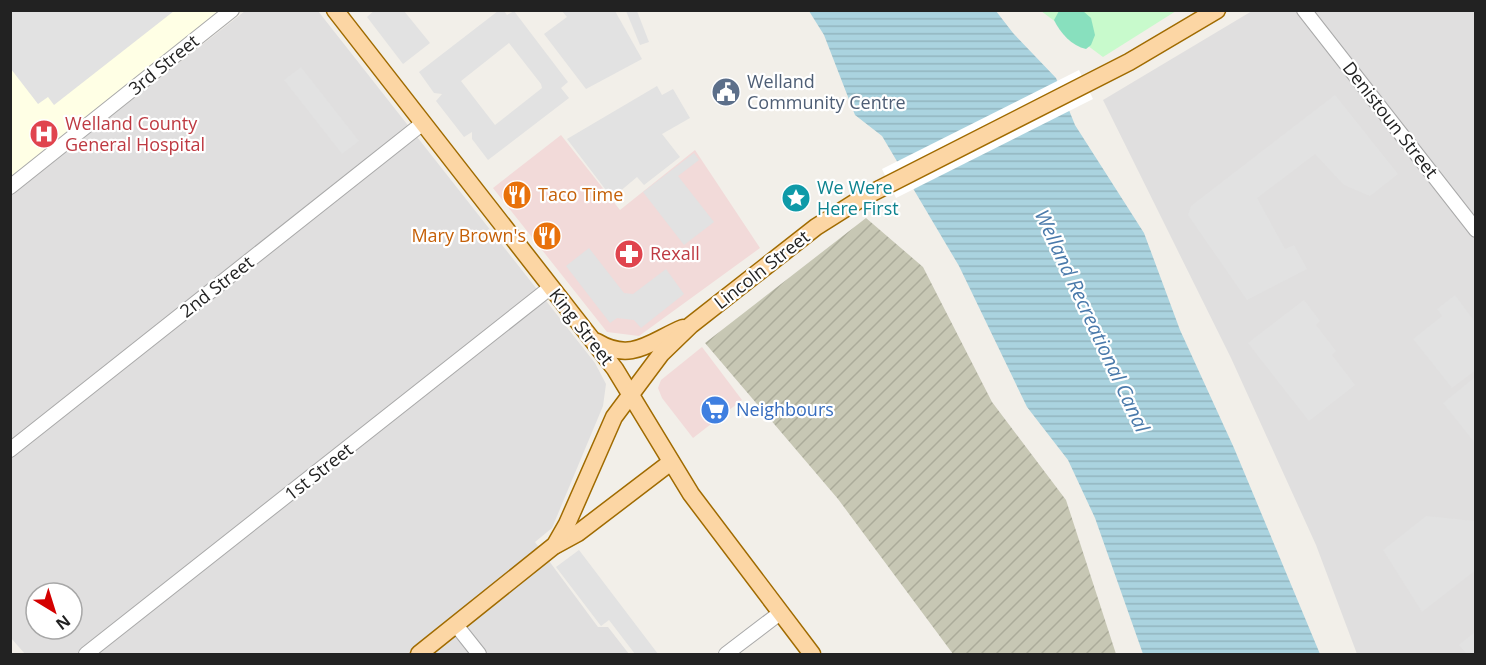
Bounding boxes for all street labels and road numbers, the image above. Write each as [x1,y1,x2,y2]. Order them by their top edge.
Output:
street label: 3rd Street [123,29,203,100]
street label: Denistoun Street [1338,56,1444,183]
street label: Lincoln Street [709,224,814,314]
street label: 2nd Street [175,250,258,323]
street label: King Street [544,283,619,370]
street label: 1st Street [279,437,357,505]

